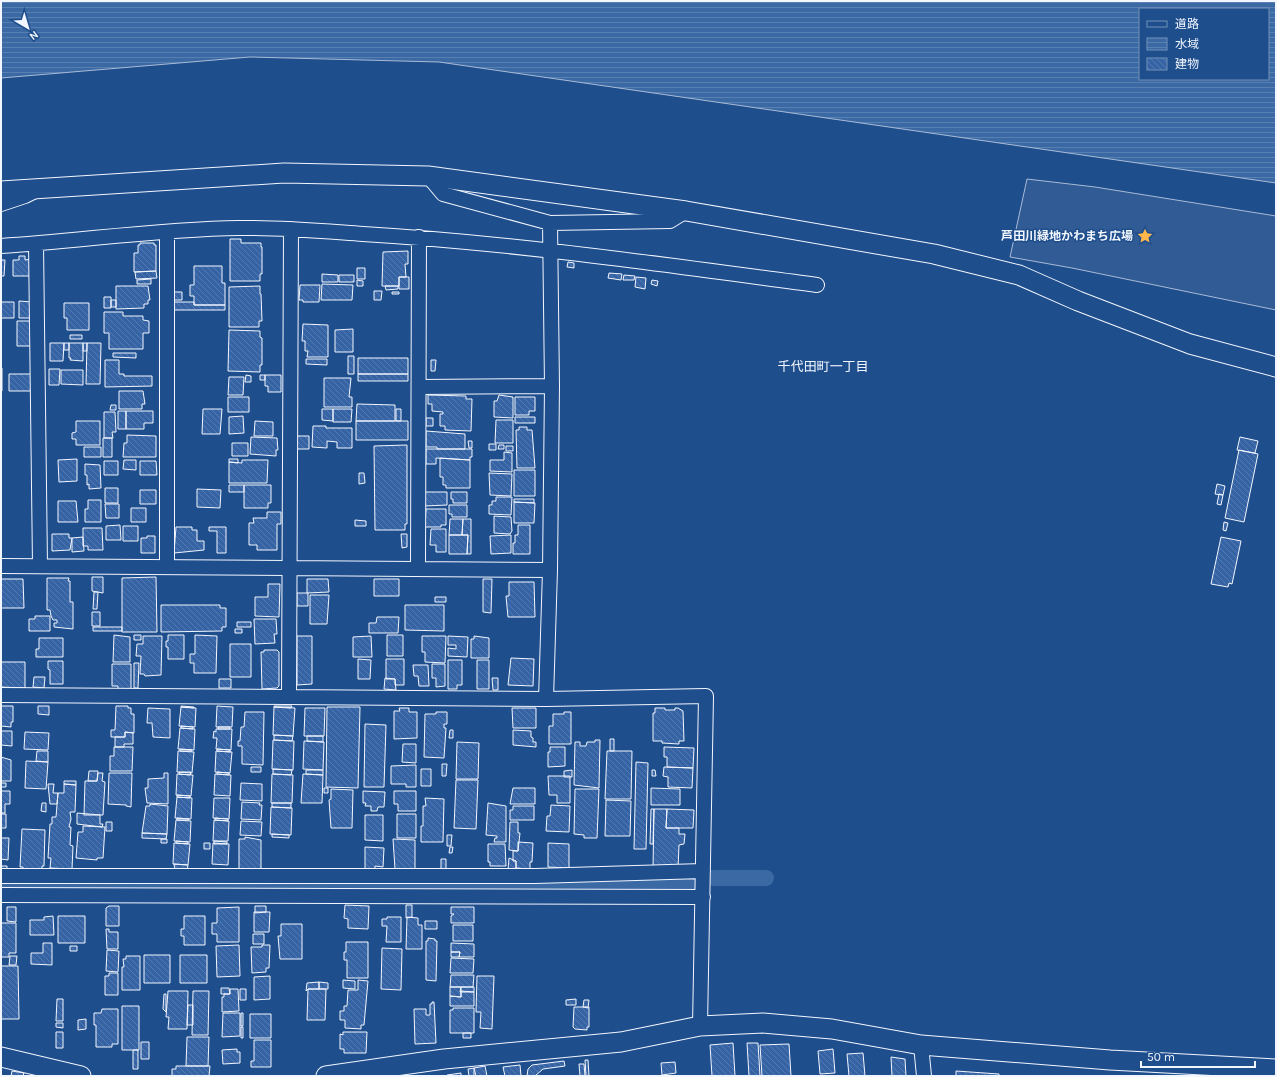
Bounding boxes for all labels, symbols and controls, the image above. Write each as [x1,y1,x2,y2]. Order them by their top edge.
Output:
north arrow [8,8,48,48]
legend [1139,8,1269,80]
text: 道路 [1175,17,1199,31]
text: N [27,28,41,43]
text: 水域 [1175,37,1199,51]
text: 建物 [1175,57,1199,71]
place icon: 芦田川緑地かわまち広場 [1136,227,1154,245]
place label: 芦田川緑地かわまち広場 [1001,229,1133,243]
district label: 千代田町一丁目 [777,359,869,374]
scale bar [1141,1043,1255,1069]
text: 50 m [1147,1050,1175,1064]

